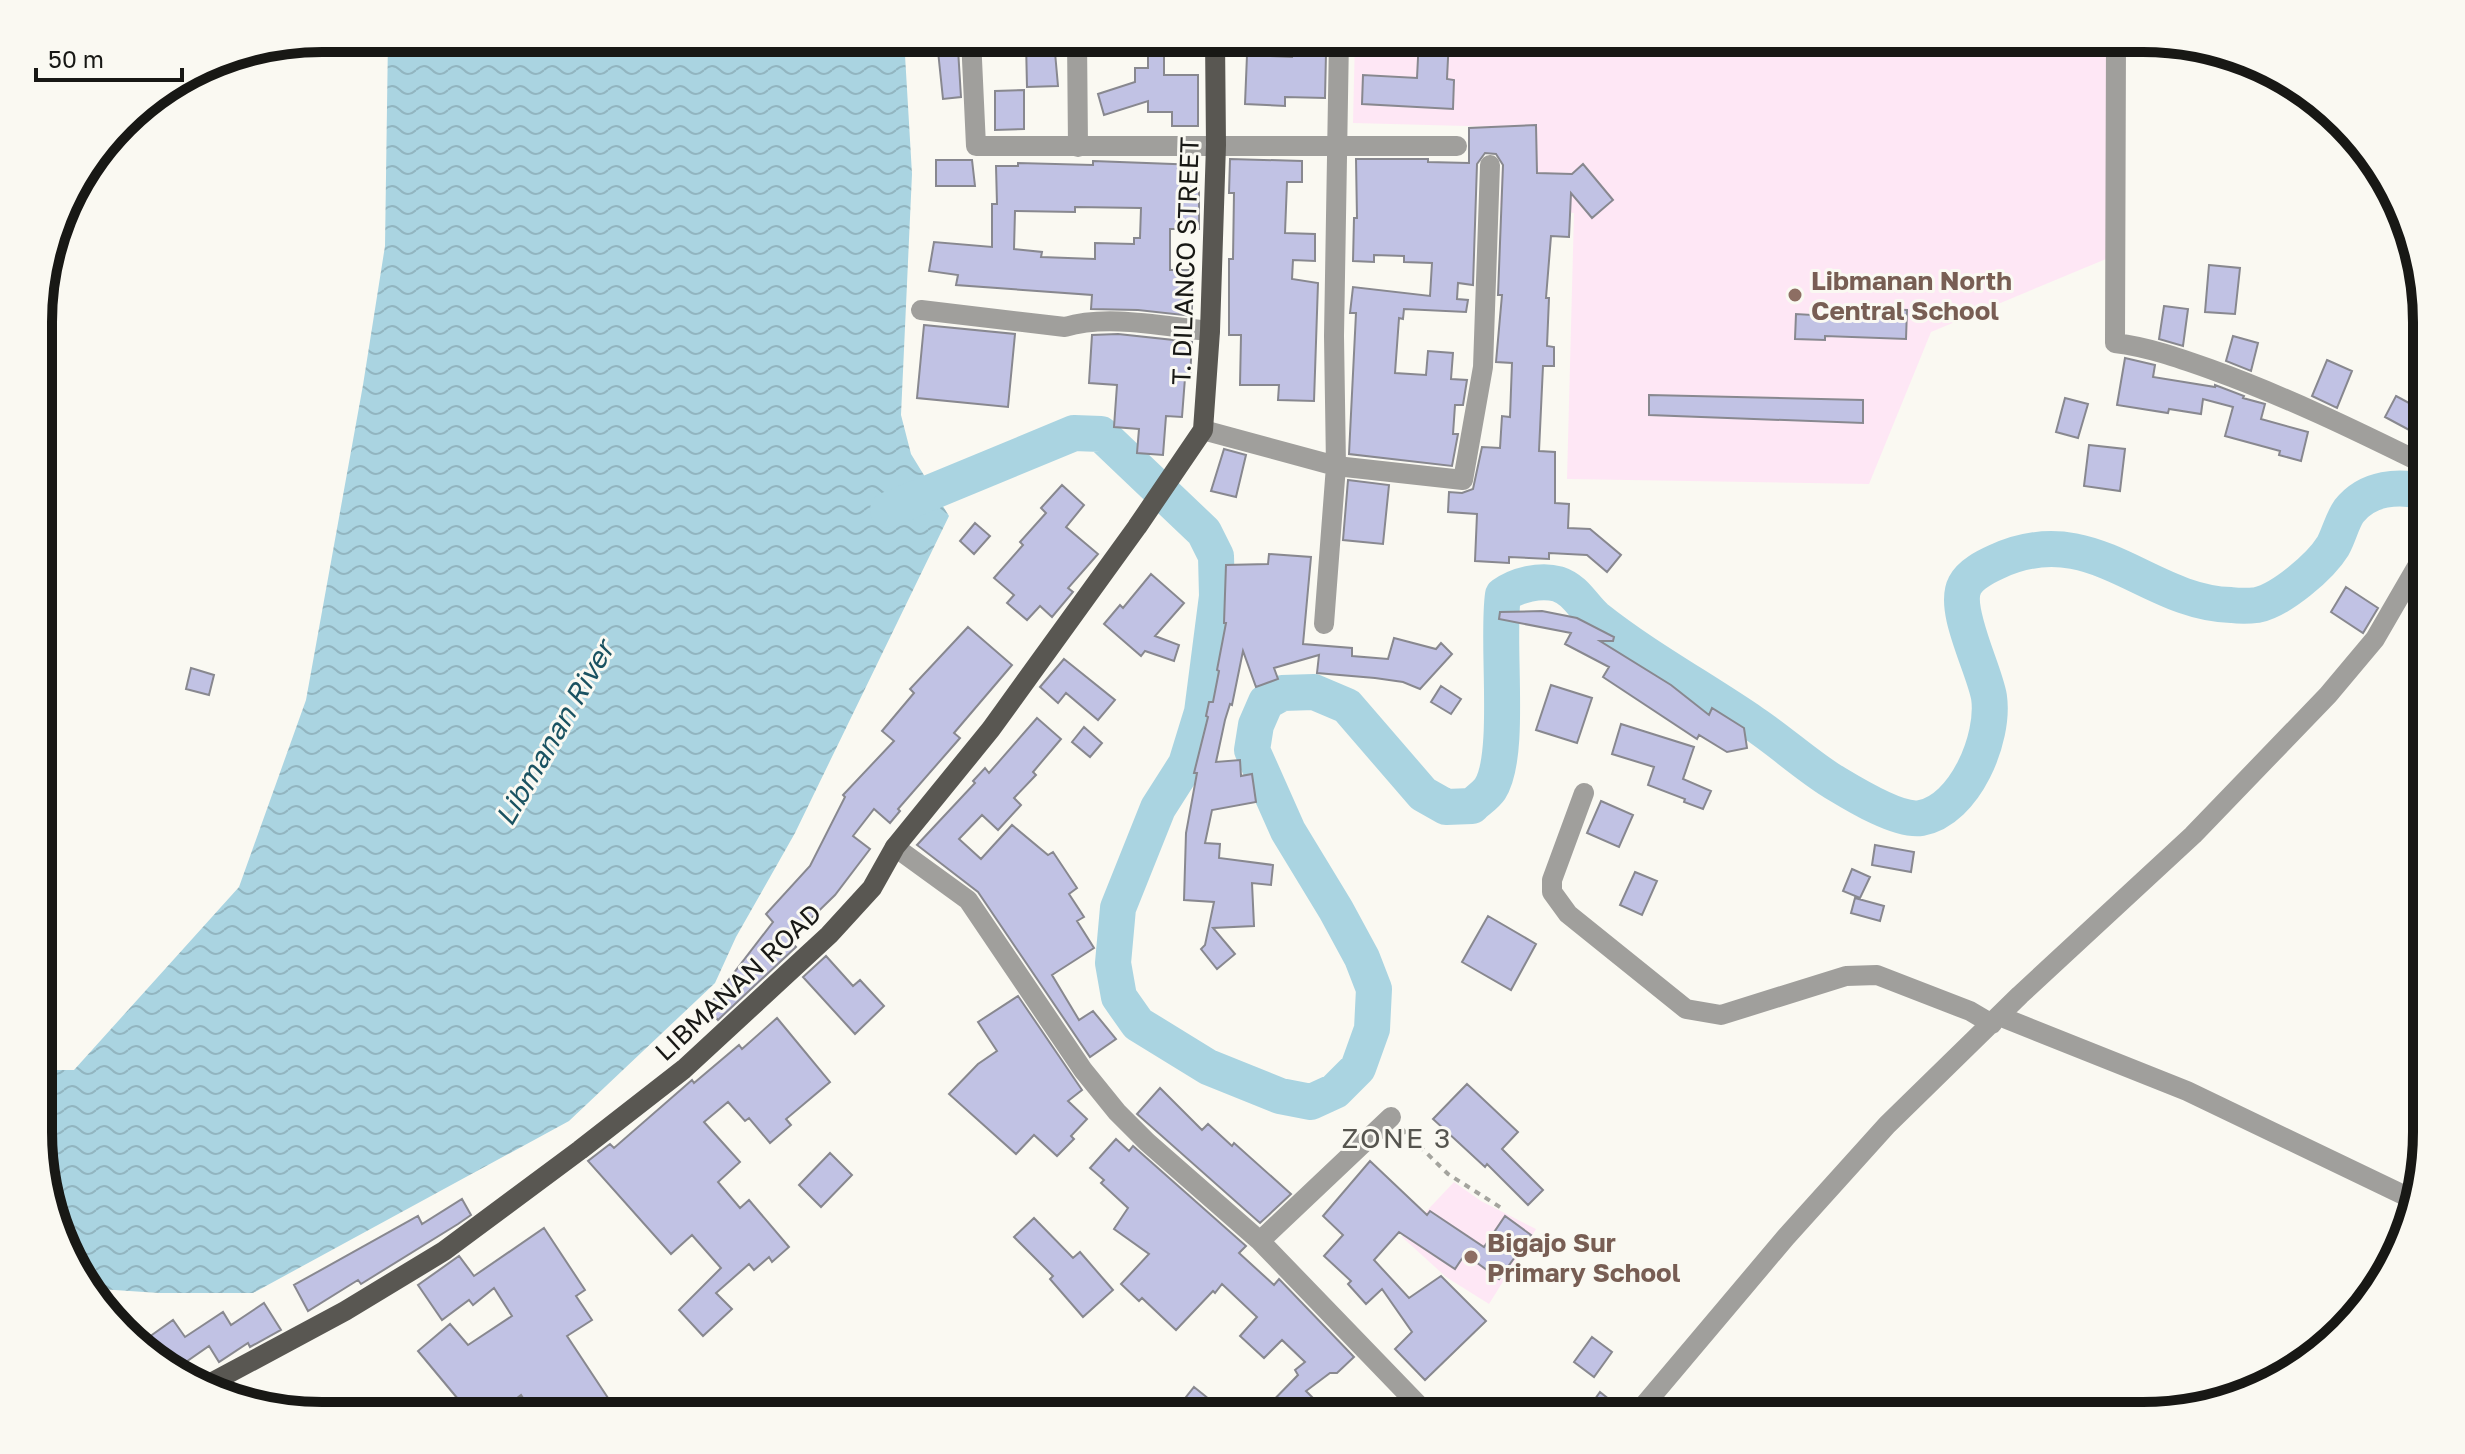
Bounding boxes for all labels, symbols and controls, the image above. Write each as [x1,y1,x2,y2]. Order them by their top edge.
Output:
scale bar [36,32,182,82]
text: 50 m [48,44,104,73]
street label: T. DILANCO STREET [1165,136,1205,386]
place label: Libmanan North Central School [1811,265,2012,326]
marker: Libmanan North Central School [1786,286,1804,304]
water label: Libmanan River [488,631,622,831]
street label: LIBMANAN ROAD [649,897,827,1067]
district label: ZONE 3 [1342,1121,1452,1154]
place label: Bigajo Sur Primary School [1487,1227,1681,1288]
marker: Bigajo Sur Primary School [1462,1248,1480,1266]

